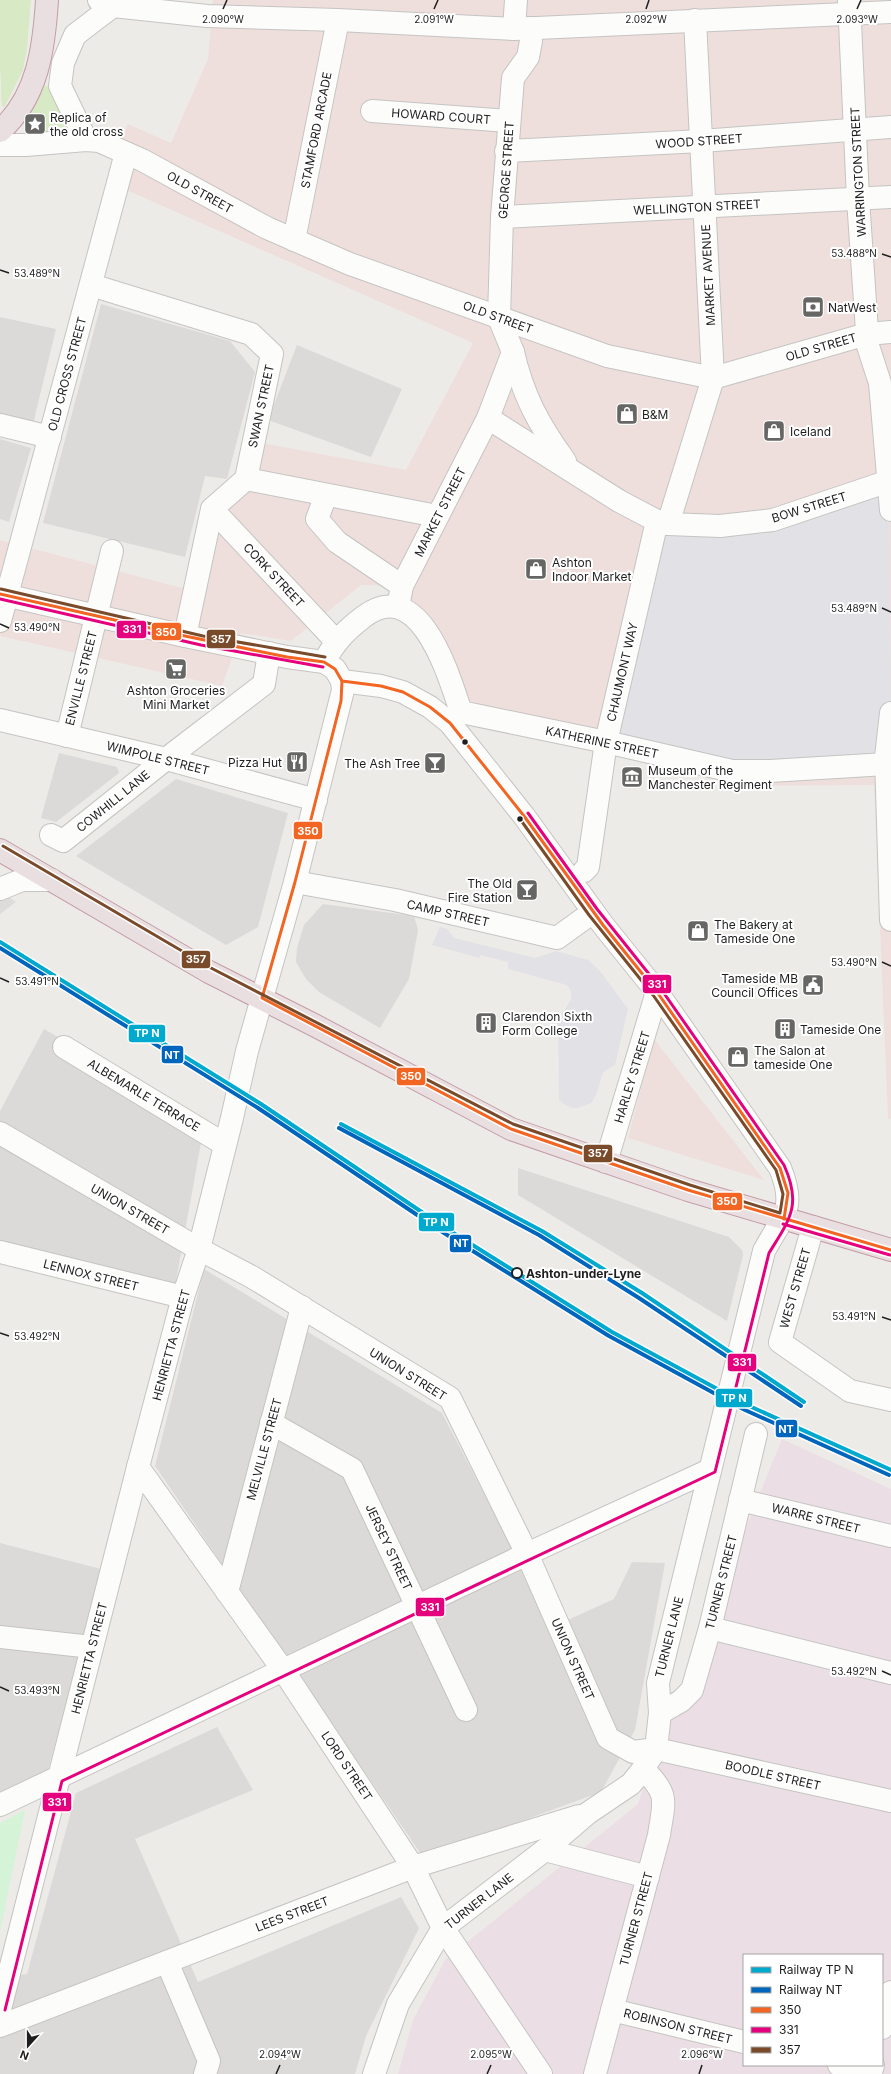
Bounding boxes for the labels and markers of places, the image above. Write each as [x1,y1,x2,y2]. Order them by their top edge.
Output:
place label: Replica of the old cross [50,110,123,139]
place icon: Replica of the old cross [22,111,48,137]
bank icon: NatWest [800,294,826,320]
place label: NatWest [828,300,876,315]
shop icon: B&M [614,401,640,427]
place label: B&M [642,407,668,422]
shop icon: Iceland [761,418,787,444]
place label: Iceland [790,424,831,439]
place label: Ashton Indoor Market [552,555,632,584]
shop icon: Ashton Indoor Market [523,556,549,582]
supermarket icon: Ashton Groceries Mini Market [163,656,189,682]
place label: Ashton Groceries Mini Market [127,683,225,712]
unlabelled marker [460,737,470,747]
restaurant icon: Pizza Hut [284,749,310,775]
bar icon: The Ash Tree [422,750,448,776]
place label: Pizza Hut [228,755,282,770]
place label: The Ash Tree [344,756,420,771]
place label: Museum of the Manchester Regiment [648,763,772,792]
museum icon: Museum of the Manchester Regiment [619,764,645,790]
unlabelled marker [515,814,525,824]
place label: The Old Fire Station [448,876,512,905]
bar icon: The Old Fire Station [514,877,540,903]
place label: The Bakery at Tameside One [714,917,795,946]
shop icon: The Bakery at Tameside One [685,918,711,944]
place label: Tameside MB Council Offices [711,971,798,1000]
public building icon: Tameside MB Council Offices [800,972,826,998]
place label: Clarendon Sixth Form College [502,1009,592,1038]
building icon: Clarendon Sixth Form College [473,1010,499,1036]
building icon: Tameside One [772,1016,798,1042]
place label: Tameside One [800,1022,881,1037]
place label: The Salon at tameside One [754,1043,832,1072]
shop icon: The Salon at tameside One [725,1044,751,1070]
place label: Ashton-under-Lyne [526,1266,641,1281]
marker: Ashton-under-Lyne [511,1267,523,1279]

